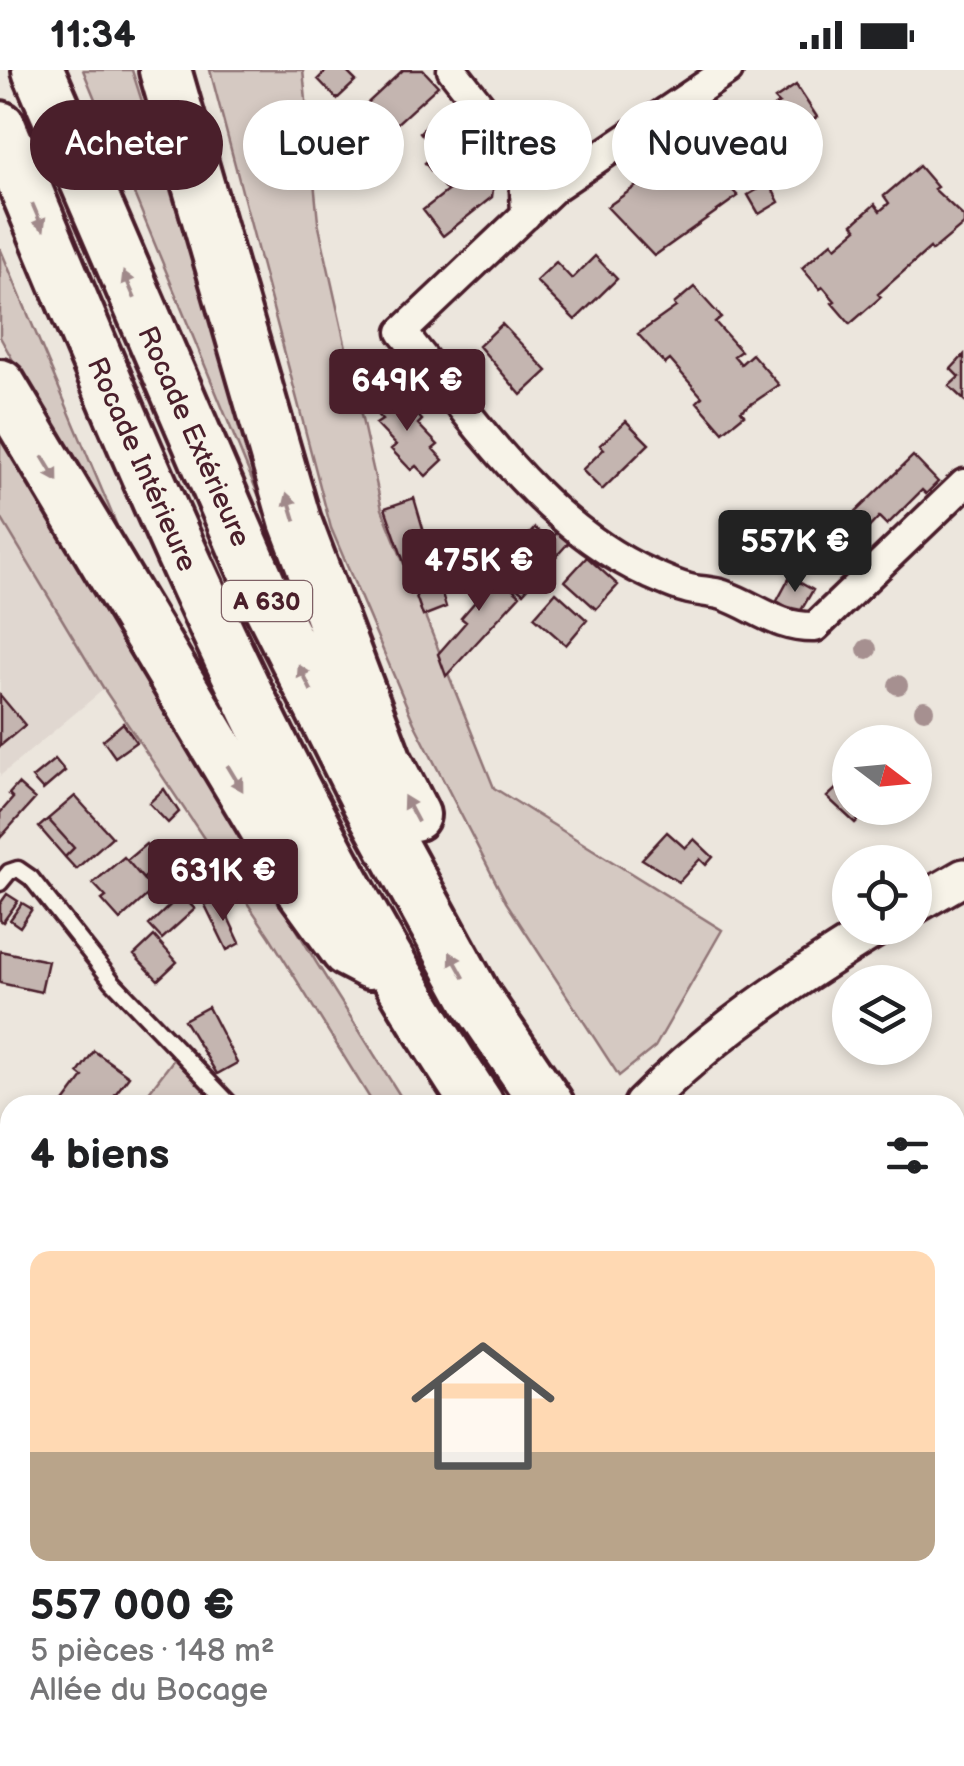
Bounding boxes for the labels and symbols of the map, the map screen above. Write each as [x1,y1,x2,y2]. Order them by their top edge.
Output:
one-way arrow [30,203,46,233]
one-way arrow [121,270,137,300]
street label: Rocade Extérieure [130,321,257,552]
pin: 649K € [326,349,488,434]
street label: Rocade Intérieure [80,352,204,577]
one-way arrow [41,455,58,483]
one-way arrow [283,491,298,522]
pin: 557K € [714,510,876,595]
pin: 475K € [398,529,560,614]
road number: A 630 [222,581,312,621]
one-way arrow [297,663,314,692]
north arrow [832,725,932,825]
one-way arrow [226,764,243,792]
one-way arrow [403,794,420,823]
pin: 631K € [142,839,304,924]
one-way arrow [449,950,466,979]

